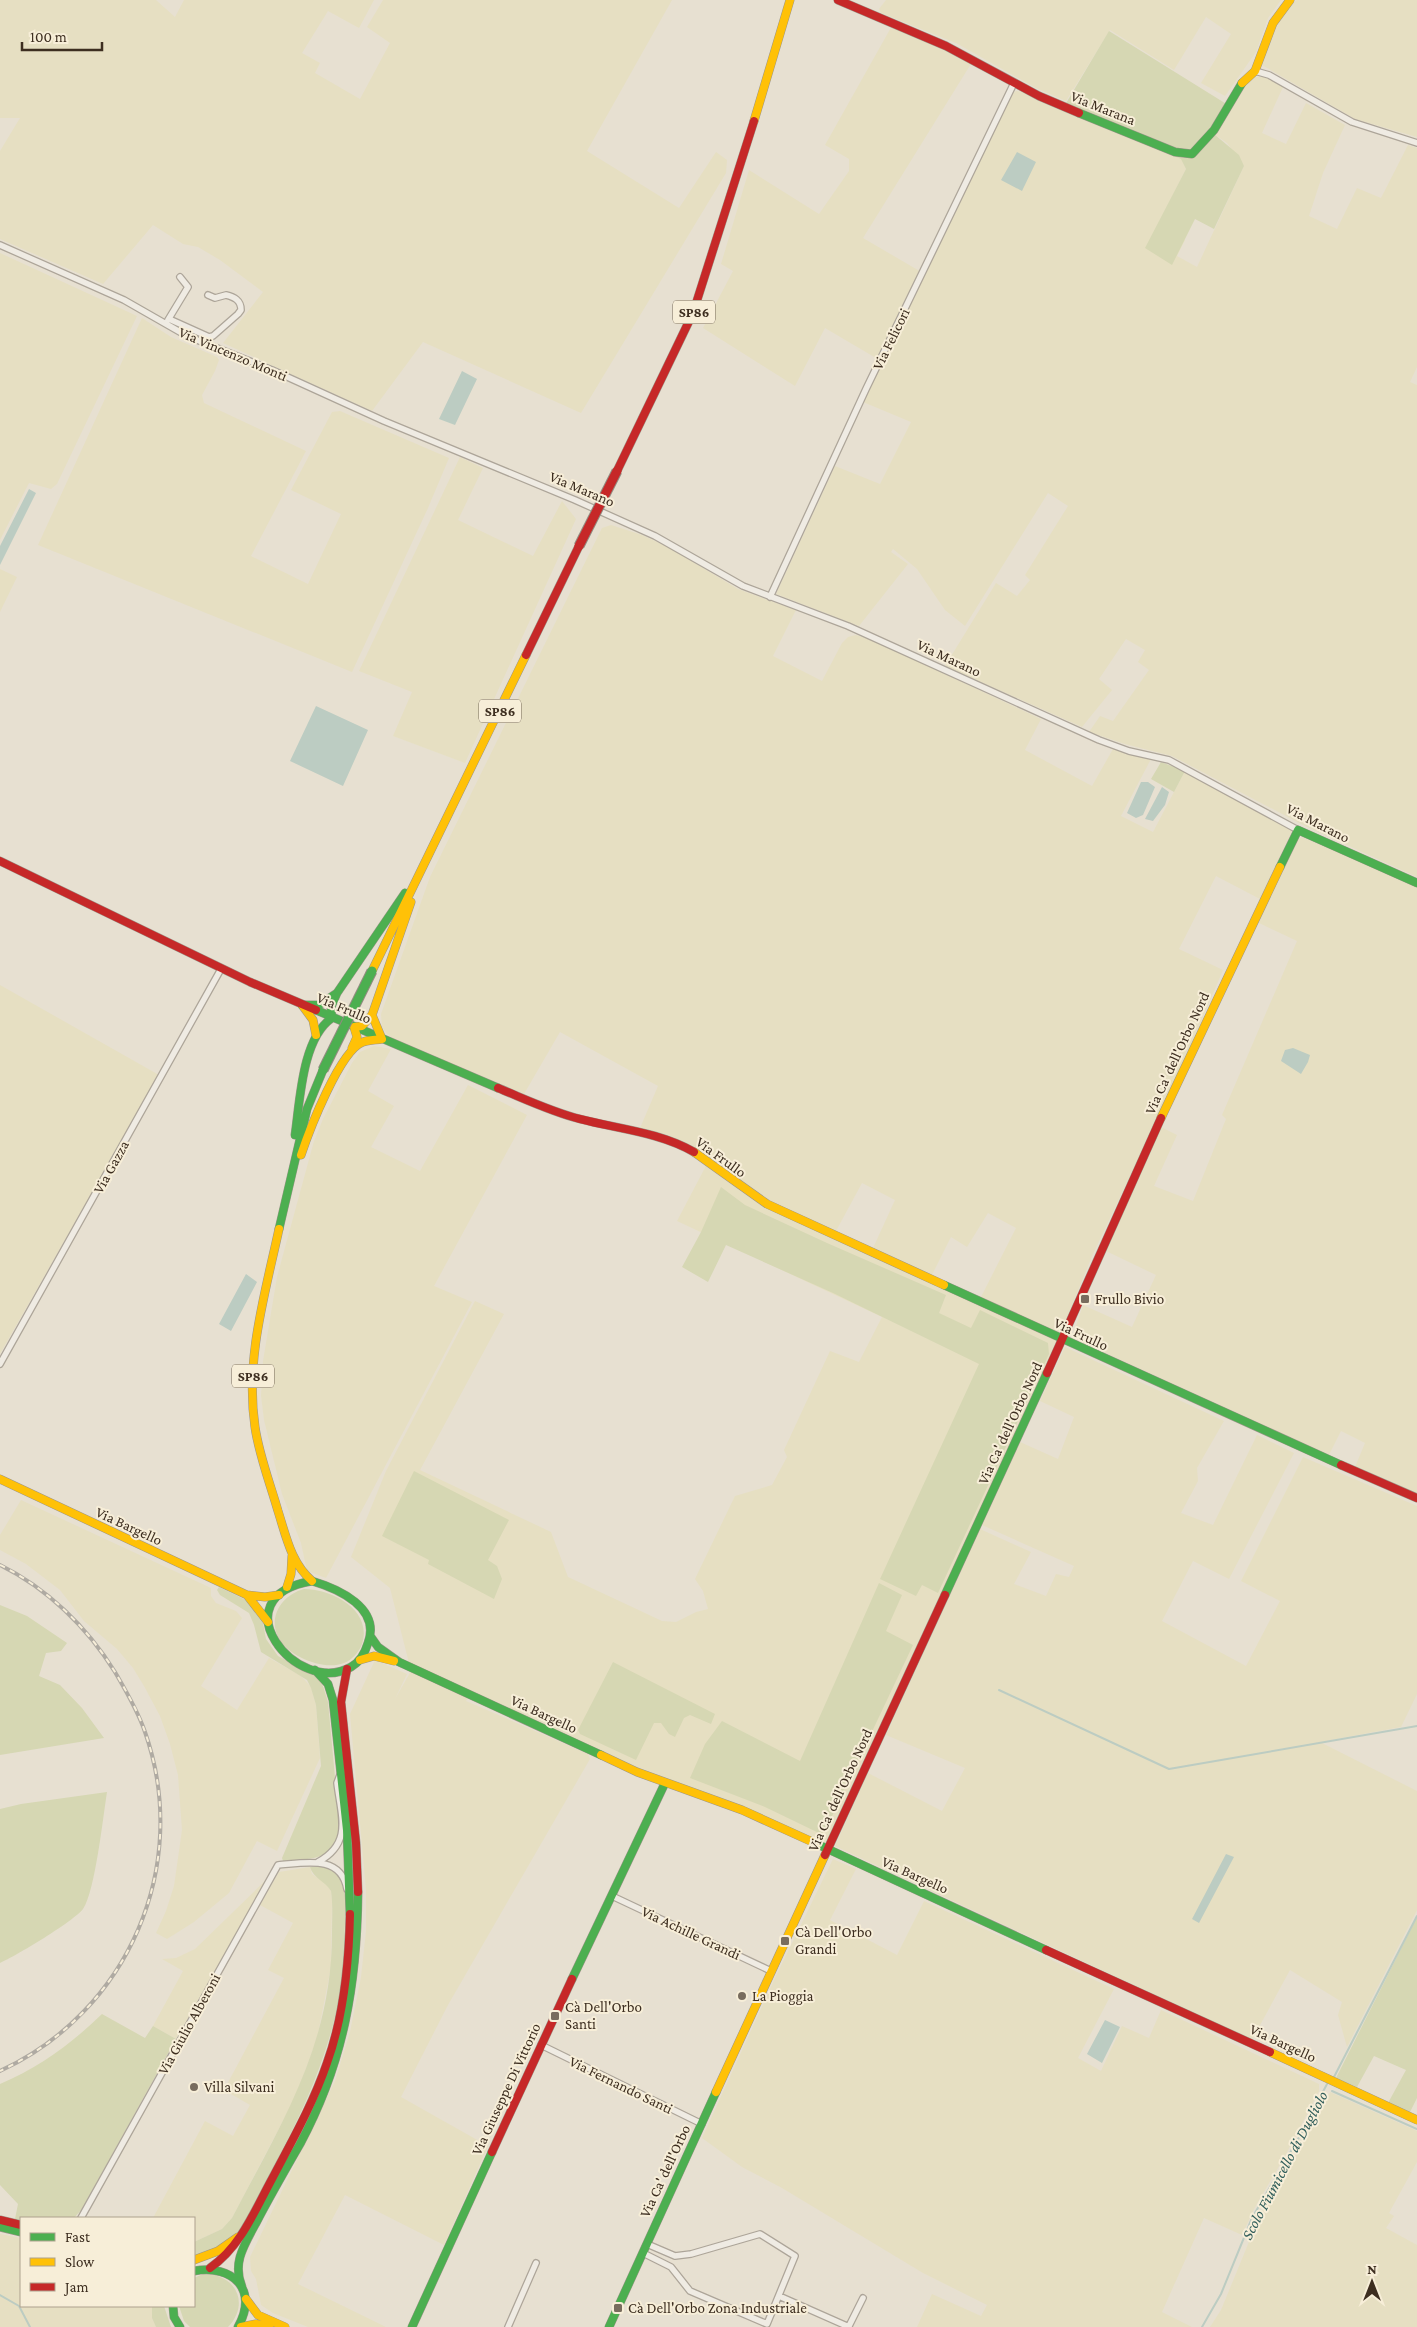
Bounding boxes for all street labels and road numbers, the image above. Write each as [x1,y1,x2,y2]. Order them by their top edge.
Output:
street label: Via Marana [1068,88,1138,128]
road number: SP86 [673,300,715,324]
street label: Via Felicori [869,306,913,372]
street label: Via Vincenzo Monti [176,324,290,384]
street label: Via Marano [547,468,617,510]
street label: Via Marano [914,636,984,680]
road number: SP86 [479,699,521,722]
street label: Via Marano [1284,800,1352,846]
street label: Via Frullo [314,989,374,1027]
street label: Via Ca' dell'Orbo Nord [1142,989,1212,1117]
street label: Via Frullo [693,1134,749,1180]
street label: Via Gazza [90,1138,132,1196]
street label: Via Frullo [1051,1315,1111,1353]
street label: Via Ca' dell'Orbo Nord [975,1359,1045,1487]
road number: SP86 [232,1364,274,1388]
street label: Via Bargello [93,1504,165,1549]
street label: Via Bargello [508,1692,580,1737]
street label: Via Ca' dell'Orbo Nord [805,1726,875,1854]
street label: Via Bargello [879,1853,951,1898]
street label: Via Achille Grandi [639,1903,743,1963]
street label: Via Giulio Alberoni [155,1971,223,2077]
street label: Via Giuseppe Di Vittorio [468,2020,545,2158]
street label: Via Bargello [1247,2021,1319,2066]
street label: Via Fernando Santi [567,2053,675,2117]
street label: Via Ca' dell'Orbo [637,2122,693,2220]

